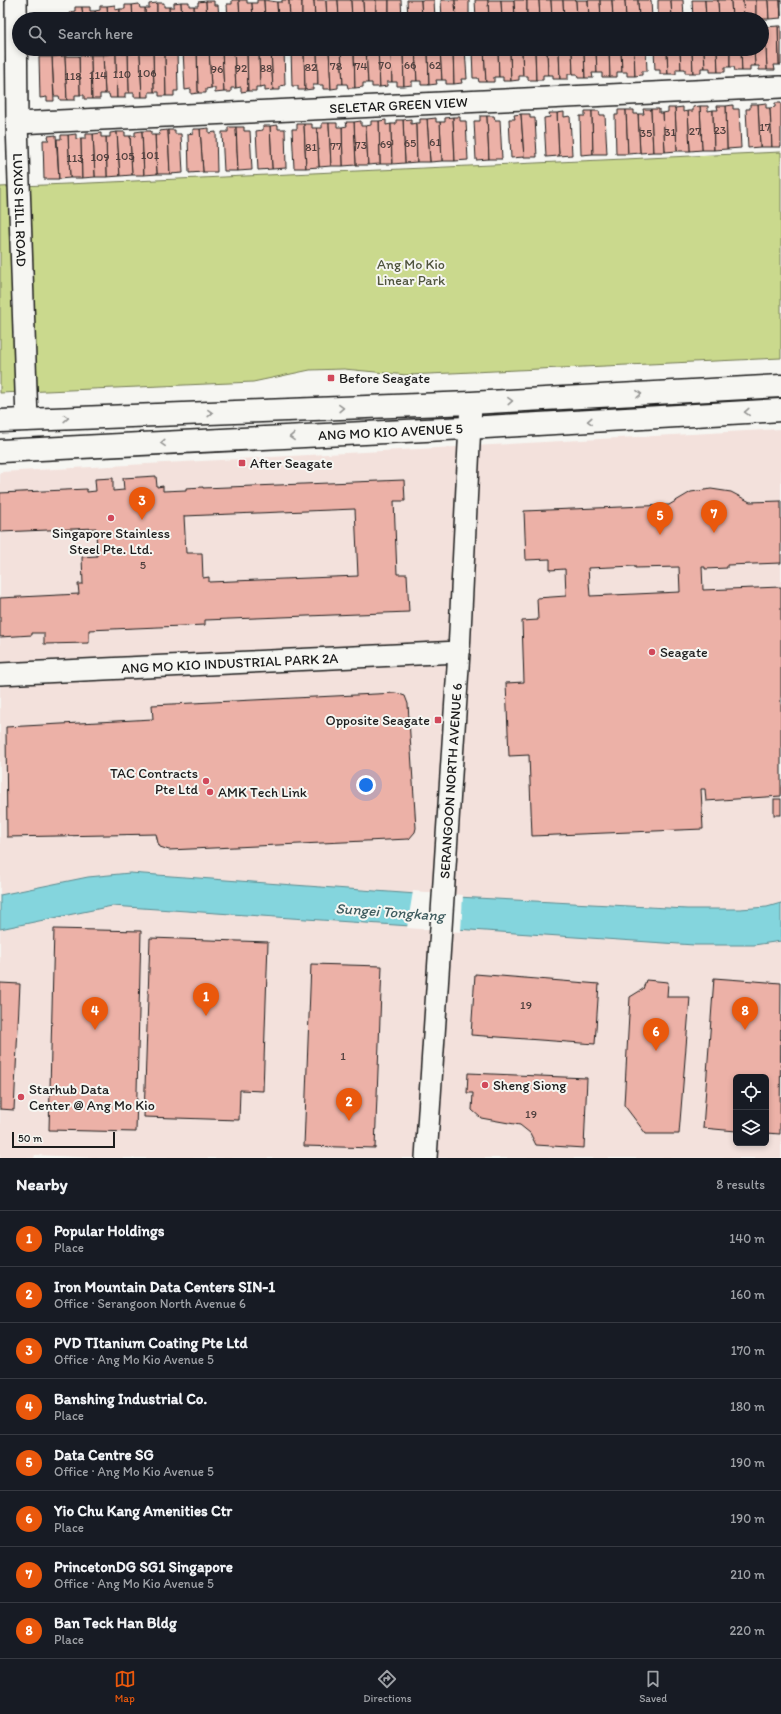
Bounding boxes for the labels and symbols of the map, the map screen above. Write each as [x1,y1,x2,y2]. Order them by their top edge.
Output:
house number: 70 [378,58,392,72]
house number: 66 [404,58,416,72]
house number: 62 [429,58,442,72]
house number: 78 [330,59,343,73]
house number: 74 [354,59,368,73]
house number: 82 [305,60,318,74]
house number: 92 [235,61,248,75]
house number: 88 [259,61,273,75]
house number: 96 [211,62,223,76]
house number: 106 [137,66,157,80]
house number: 110 [113,67,131,81]
house number: 114 [89,68,107,82]
house number: 118 [64,69,82,83]
street label: SELETAR GREEN VIEW [329,93,468,117]
house number: 17 [759,120,771,134]
house number: 23 [714,123,727,137]
house number: 27 [689,124,701,138]
house number: 31 [664,125,676,139]
house number: 35 [640,126,652,140]
house number: 61 [429,135,441,149]
house number: 65 [404,136,416,150]
house number: 69 [380,137,392,151]
house number: 73 [355,138,368,152]
house number: 77 [330,139,342,153]
house number: 81 [305,140,317,154]
house number: 101 [141,148,160,162]
house number: 105 [115,149,135,163]
house number: 109 [90,150,110,164]
house number: 113 [66,151,84,165]
street label: LUXUS HILL ROAD [10,153,30,267]
park label: Ang Mo Kio Linear Park [377,256,446,289]
place label: Before Seagate [339,370,430,387]
marker: Before Seagate [326,373,336,383]
one-way arrow [636,390,642,399]
one-way arrow [507,397,513,406]
one-way arrow [338,404,344,412]
one-way arrow [744,408,750,417]
one-way arrow [207,409,213,417]
one-way arrow [63,414,69,423]
one-way arrow [587,417,593,426]
street label: ANG MO KIO AVENUE 5 [318,420,463,444]
one-way arrow [289,432,295,441]
one-way arrow [160,439,166,448]
place label: After Seagate [250,455,333,472]
marker: After Seagate [237,458,247,468]
pin: 3 [129,487,155,520]
pin: 7 [701,500,727,533]
pin: 5 [647,502,673,535]
marker: Singapore Stainless Steel Pte. Ltd. [106,513,116,523]
place label: Singapore Stainless Steel Pte. Ltd. [52,525,170,558]
house number: 5 [140,558,146,572]
place label: Seagate [660,644,708,661]
marker: Seagate [647,647,657,657]
street label: ANG MO KIO INDUSTRIAL PARK 2A [121,649,339,677]
street label: SERANGOON NORTH AVENUE 6 [436,682,465,879]
place label: Opposite Seagate [326,712,430,729]
marker: Opposite Seagate [433,715,443,725]
place label: TAC Contracts Pte Ltd [110,765,198,798]
your location [356,775,376,795]
marker: TAC Contracts Pte Ltd [201,776,211,786]
place label: AMK Tech Link [218,784,308,801]
marker: AMK Tech Link [205,787,215,797]
water label: Sungei Tongkang [335,899,447,925]
pin: 1 [193,983,219,1016]
pin: 4 [82,997,108,1030]
pin: 8 [732,997,758,1030]
house number: 19 [520,998,532,1012]
pin: 6 [643,1018,669,1051]
house number: 1 [340,1049,346,1063]
place label: Sheng Siong [493,1077,567,1094]
marker: Sheng Siong [480,1080,490,1090]
place label: Starhub Data Center @ Ang Mo Kio [29,1081,155,1114]
pin: 2 [336,1088,362,1121]
marker: Starhub Data Center @ Ang Mo Kio [16,1092,26,1102]
house number: 19 [525,1107,537,1121]
scale bar [12,1130,115,1149]

